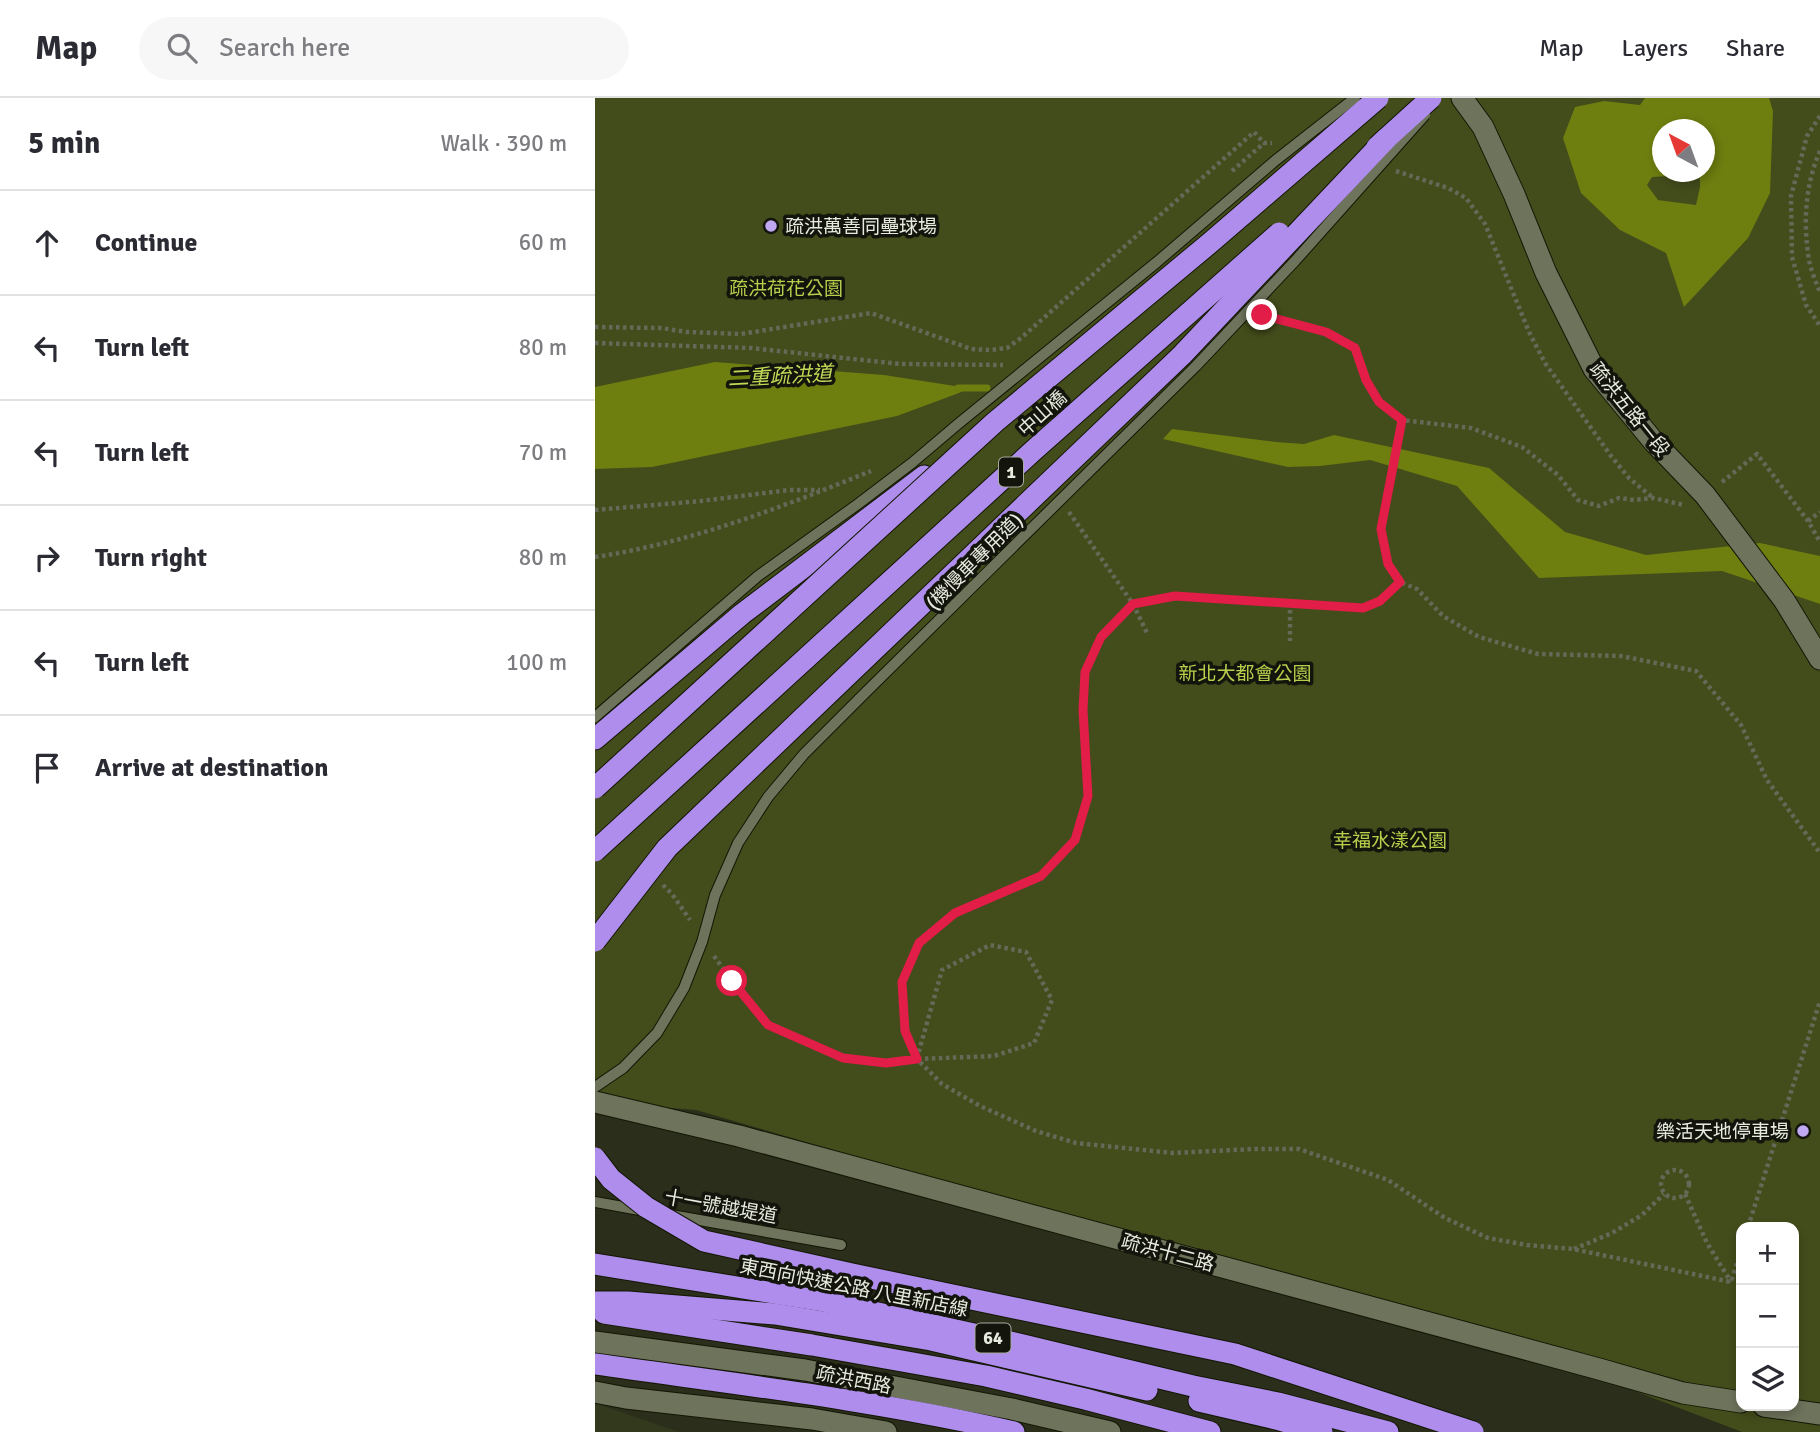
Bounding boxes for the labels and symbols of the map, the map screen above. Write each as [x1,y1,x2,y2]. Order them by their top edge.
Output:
north arrow [1652,119,1715,182]
place label: 疏洪萬善同壘球場 [785,215,937,239]
marker: 疏洪萬善同壘球場 [763,218,779,234]
park label: 疏洪荷花公園 [729,277,843,301]
route end [1246,299,1277,330]
street label: 疏洪五路一段 [1584,358,1674,461]
water label: 二重疏洪道 [727,360,836,392]
street label: 中山橋 [1013,386,1072,442]
road number: 1 [999,458,1023,486]
street label: (機慢車專用道) [921,508,1028,615]
park label: 新北大都會公園 [1178,662,1312,686]
park label: 幸福水漾公園 [1333,829,1447,853]
route start [716,965,747,996]
place label: 樂活天地停車場 [1656,1120,1789,1144]
marker: 樂活天地停車場 [1795,1123,1811,1139]
street label: 十一號越堤道 [663,1185,779,1229]
street label: 疏洪十二路 [1119,1229,1217,1277]
street label: 東西向快速公路 八里新店線 [738,1254,970,1322]
road number: 64 [975,1324,1011,1352]
street label: 疏洪西路 [814,1361,893,1399]

